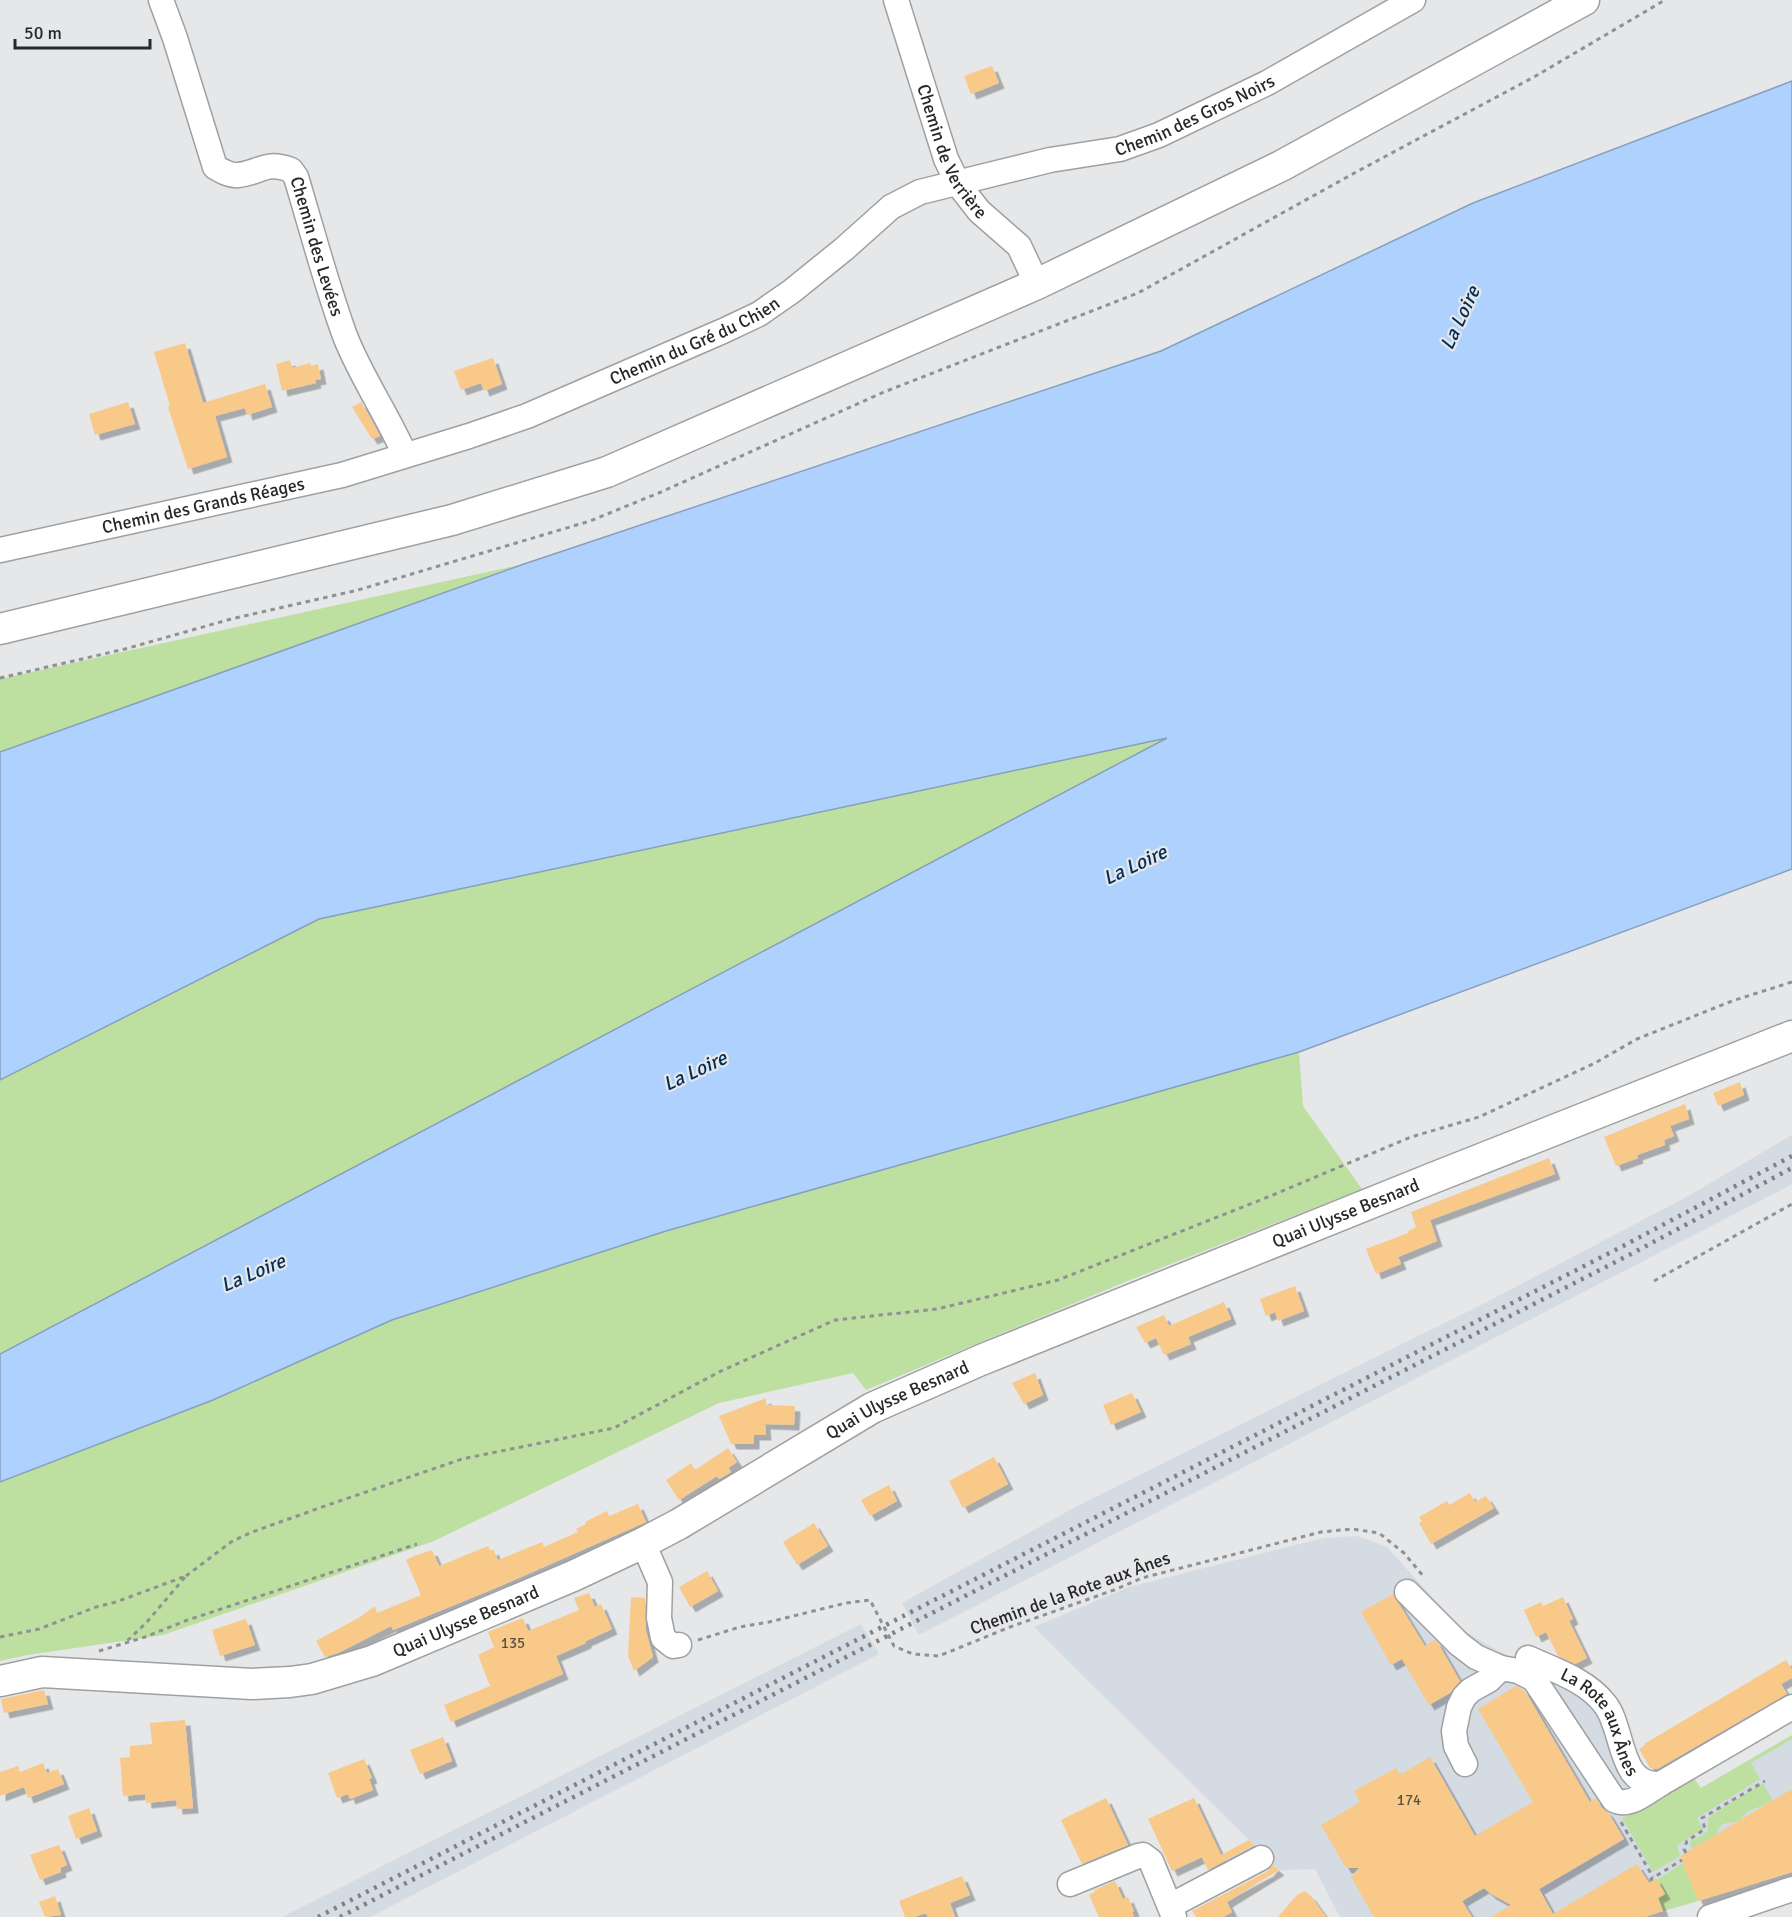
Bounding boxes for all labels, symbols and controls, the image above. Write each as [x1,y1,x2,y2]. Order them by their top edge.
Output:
scale bar [15,12,150,50]
text: 50 m [24,22,62,44]
street label: Chemin des Gros Noirs [1112,70,1279,161]
street label: Chemin de Verrière [912,81,991,224]
street label: Chemin des Levées [285,174,348,319]
water label: La Loire [1434,281,1486,354]
street label: Chemin du Gré du Chien [606,292,784,390]
street label: Chemin des Grands Réages [100,473,307,538]
water label: La Loire [1099,839,1172,891]
water label: La Loire [659,1045,732,1097]
street label: Quai Ulysse Besnard [1269,1174,1423,1253]
water label: La Loire [217,1248,290,1298]
street label: Quai Ulysse Besnard [822,1356,972,1444]
street label: Chemin de la Rote aux Ânes [967,1546,1173,1639]
street label: Quai Ulysse Besnard [389,1581,542,1662]
house number: 135 [501,1634,525,1652]
street label: La Rote aux Ânes [1557,1663,1643,1781]
house number: 174 [1397,1791,1421,1809]

